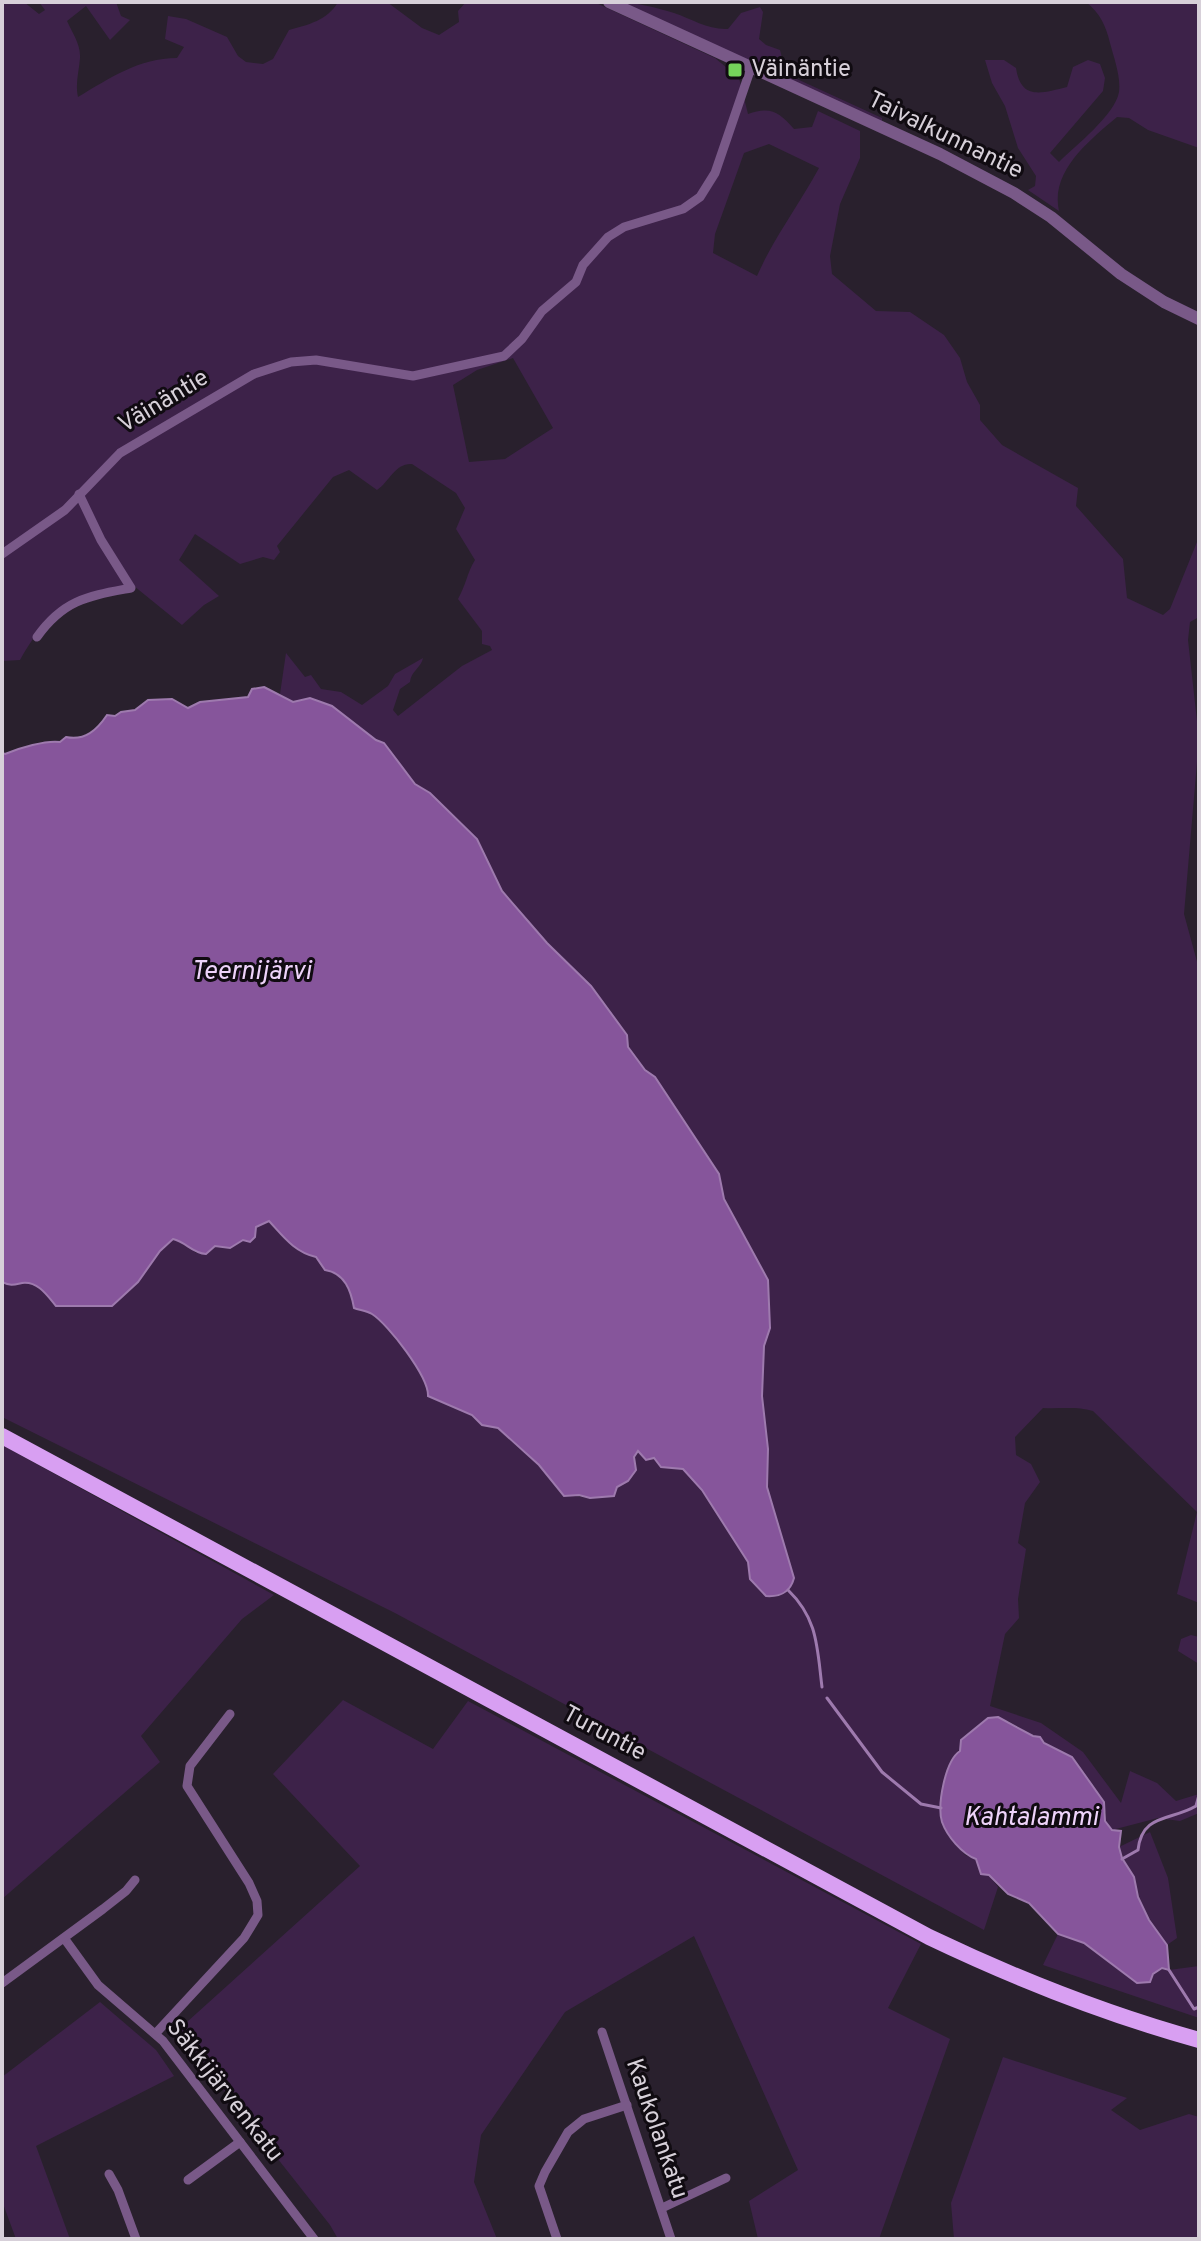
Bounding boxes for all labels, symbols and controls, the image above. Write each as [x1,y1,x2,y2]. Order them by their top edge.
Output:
place label: Väinäntie [751,55,851,85]
marker: Väinäntie [726,61,744,79]
street label: Taivalkunnantie [862,85,1028,187]
street label: Väinäntie [113,363,215,441]
water label: Teernijärvi [191,956,313,989]
street label: Turuntie [557,1700,651,1768]
water label: Kahtalammi [964,1802,1100,1835]
street label: Säkkijärvenkatu [159,2014,289,2168]
street label: Kaukolankatu [618,2055,694,2203]

